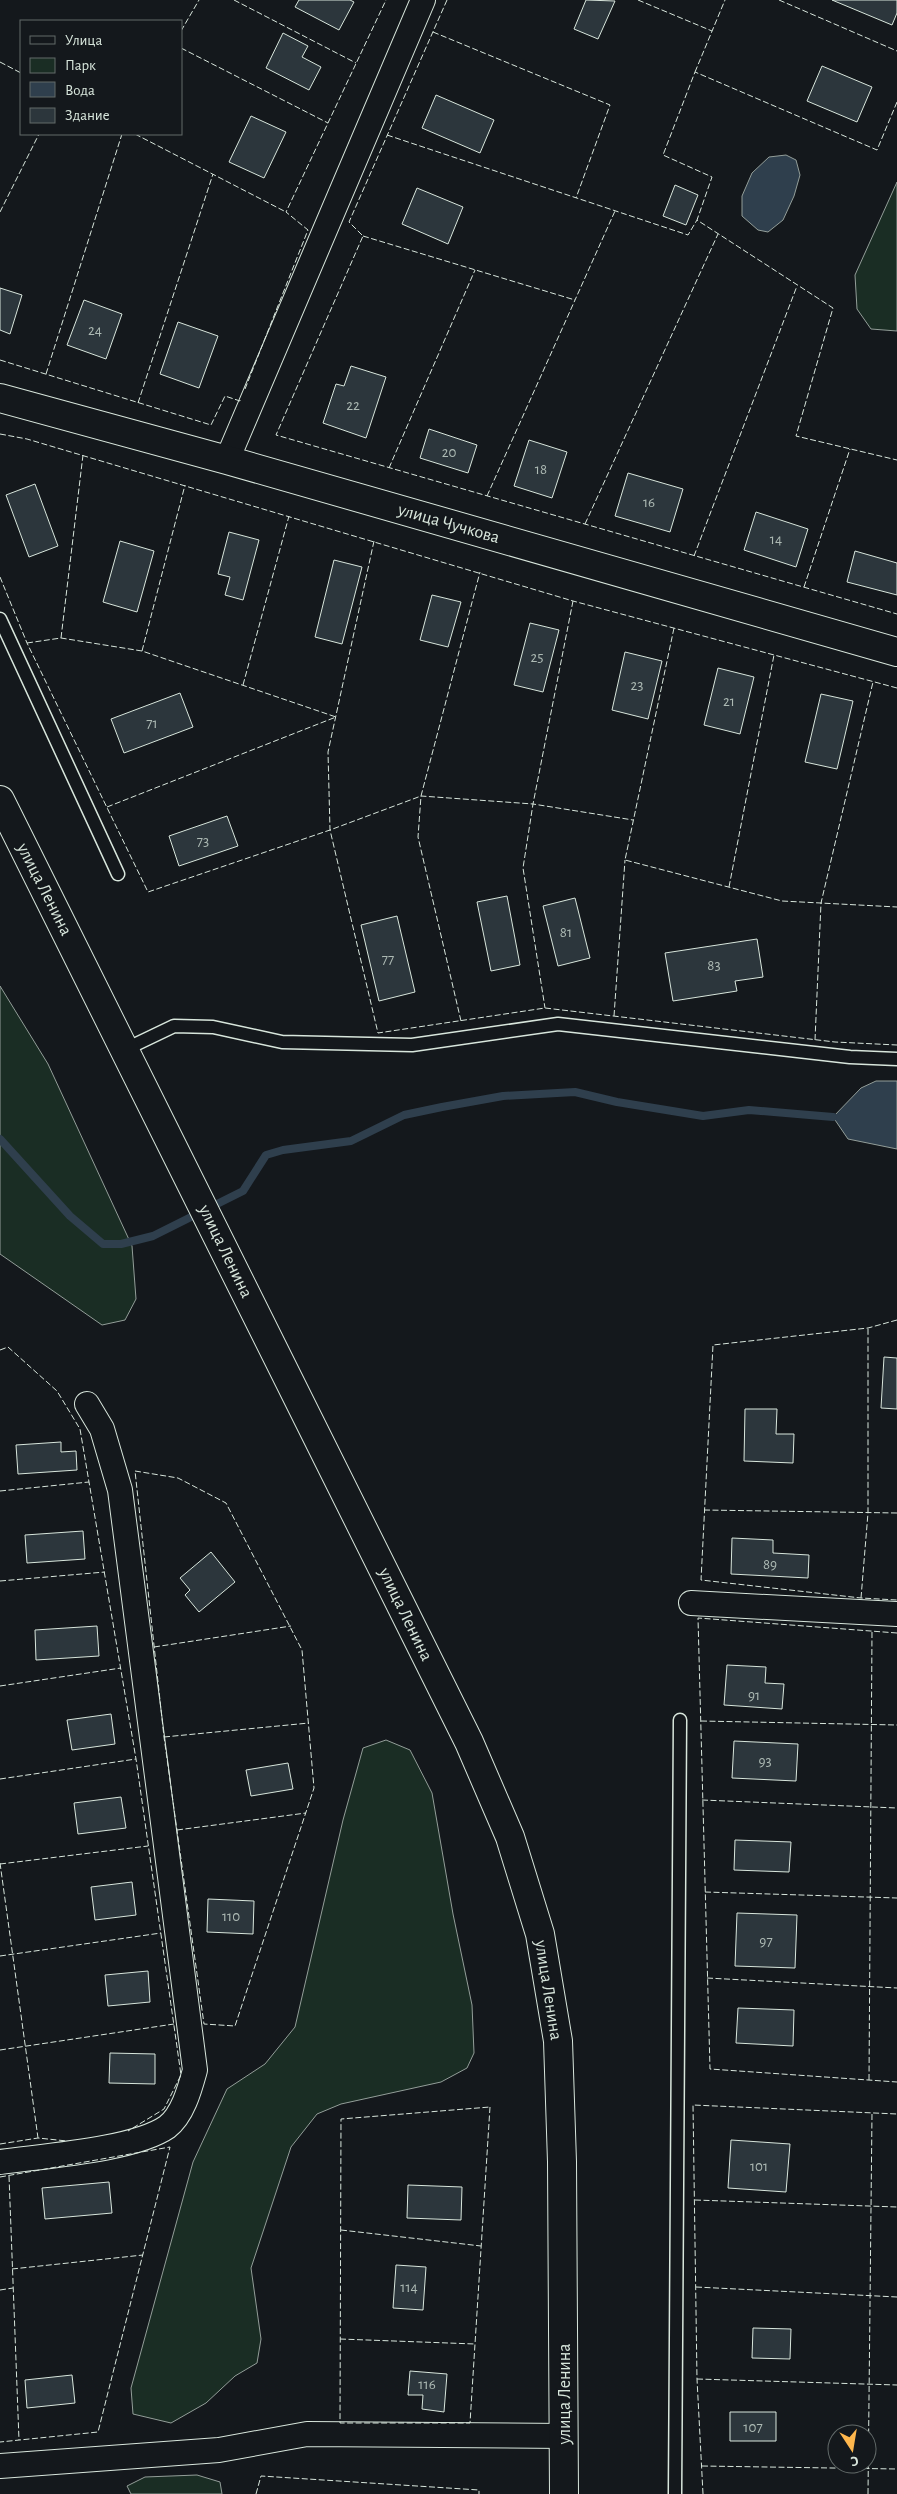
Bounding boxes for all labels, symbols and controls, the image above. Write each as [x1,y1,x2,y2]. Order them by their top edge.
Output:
legend [20,20,182,135]
text: Улица [65,33,102,48]
text: Парк [65,58,96,73]
text: Вода [65,83,95,98]
text: Здание [65,108,110,123]
house number: 24 [88,323,102,338]
house number: 22 [346,398,360,413]
house number: 20 [442,445,456,460]
house number: 18 [535,462,547,477]
house number: 16 [643,495,655,510]
street label: улица Чучкова [395,501,502,547]
house number: 14 [770,532,782,547]
house number: 25 [530,650,544,665]
house number: 23 [630,678,644,693]
house number: 21 [723,694,735,709]
house number: 71 [146,716,158,731]
house number: 73 [197,834,209,849]
street label: улица Ленина [13,839,75,939]
house number: 81 [560,925,572,940]
house number: 77 [382,952,394,967]
house number: 83 [707,958,721,973]
street label: улица Ленина [194,1201,255,1301]
house number: 89 [763,1557,777,1572]
street label: улица Ленина [374,1564,435,1664]
house number: 91 [748,1688,760,1703]
house number: 93 [758,1754,772,1769]
house number: 110 [222,1909,240,1924]
house number: 97 [759,1934,773,1949]
street label: улица Ленина [531,1938,565,2041]
house number: 101 [750,2159,768,2174]
house number: 114 [400,2280,418,2295]
street label: улица Ленина [556,2343,574,2446]
house number: 116 [418,2377,436,2392]
house number: 107 [743,2420,763,2435]
north arrow [827,2424,877,2474]
text: С [849,2453,860,2468]

